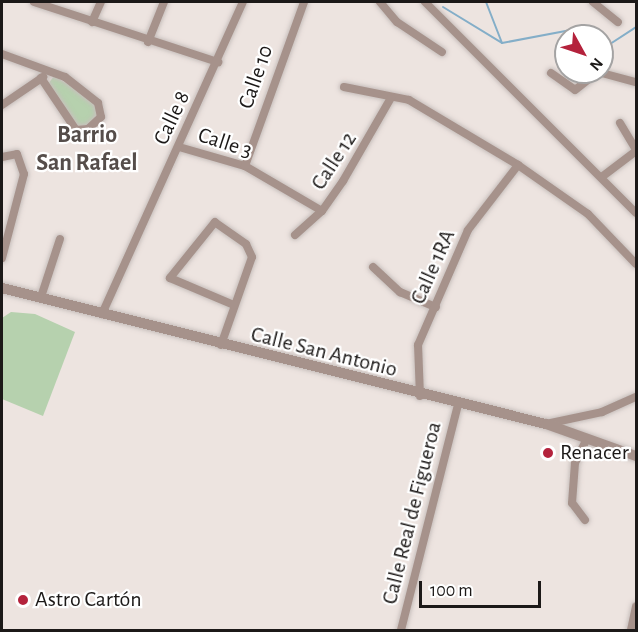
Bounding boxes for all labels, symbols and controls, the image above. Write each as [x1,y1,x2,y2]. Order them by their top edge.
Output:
north arrow [554,24,614,84]
street label: Calle 10 [233,42,279,112]
text: N [587,55,606,74]
street label: Calle 8 [148,87,196,149]
district label: Barrio San Rafael [36,122,138,178]
street label: Calle 3 [195,122,255,164]
street label: Calle 12 [306,127,362,195]
street label: Calle 1RA [405,226,461,308]
street label: Calle San Antonio [248,321,400,383]
street label: Calle Real de Figueroa [377,419,447,607]
place label: Renacer [560,440,629,466]
marker: Renacer [541,446,555,460]
scale bar [422,569,544,607]
text: 100 m [430,582,473,600]
place label: Astro Cartón [35,587,142,613]
marker: Astro Cartón [16,593,30,607]

